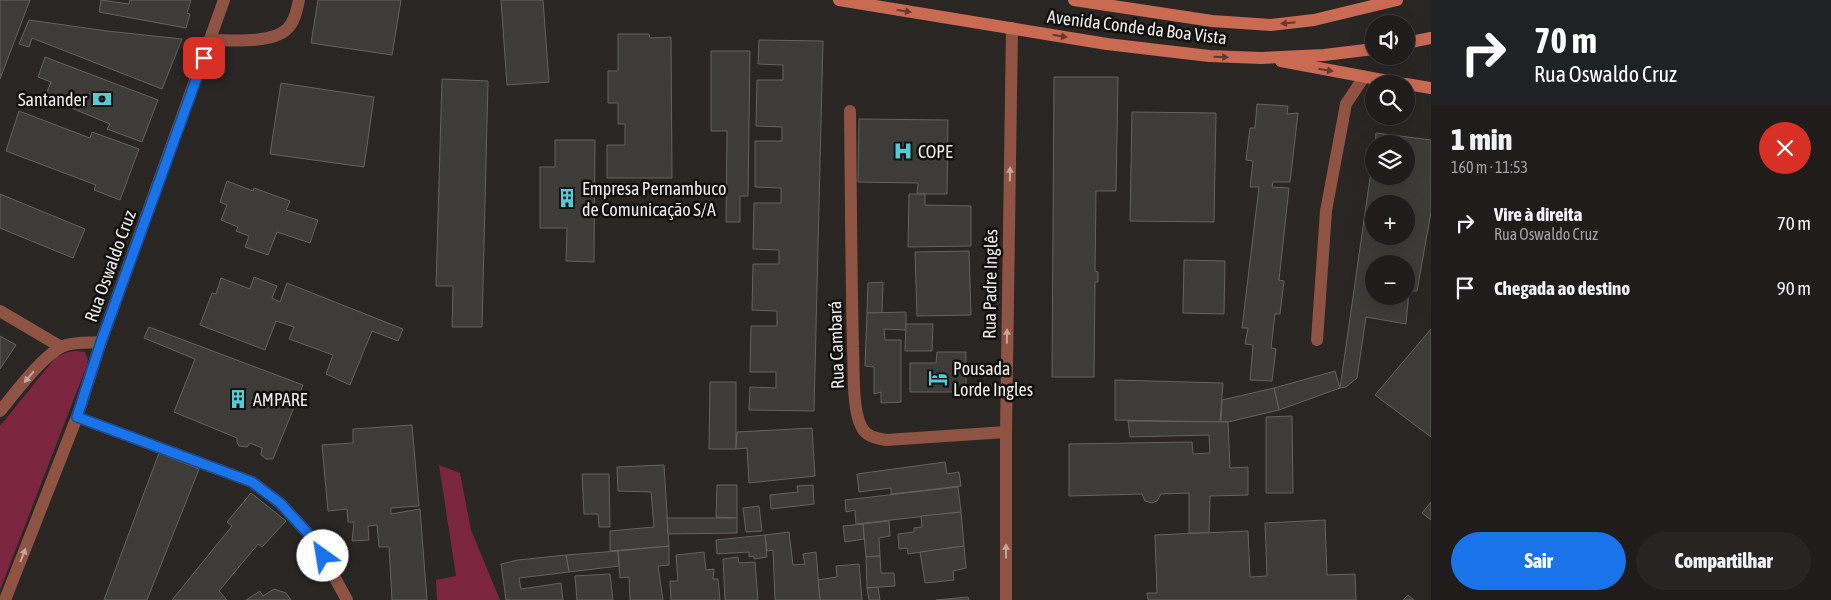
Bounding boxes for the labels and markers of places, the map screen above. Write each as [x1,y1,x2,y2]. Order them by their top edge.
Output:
pin [183,37,225,79]
bank icon: Santander [91,88,113,110]
place label: Santander [18,89,88,110]
hospital icon: COPE [892,140,914,162]
place label: COPE [918,141,953,162]
place label: Empresa Pernambuco de Comunicação S/A [582,178,726,220]
building icon: Empresa Pernambuco de Comunicação S/A [556,187,578,209]
place label: Pousada Lorde Ingles [953,358,1033,400]
hotel icon: Pousada Lorde Ingles [927,367,949,389]
building icon: AMPARE [227,388,249,410]
place label: AMPARE [253,389,308,410]

